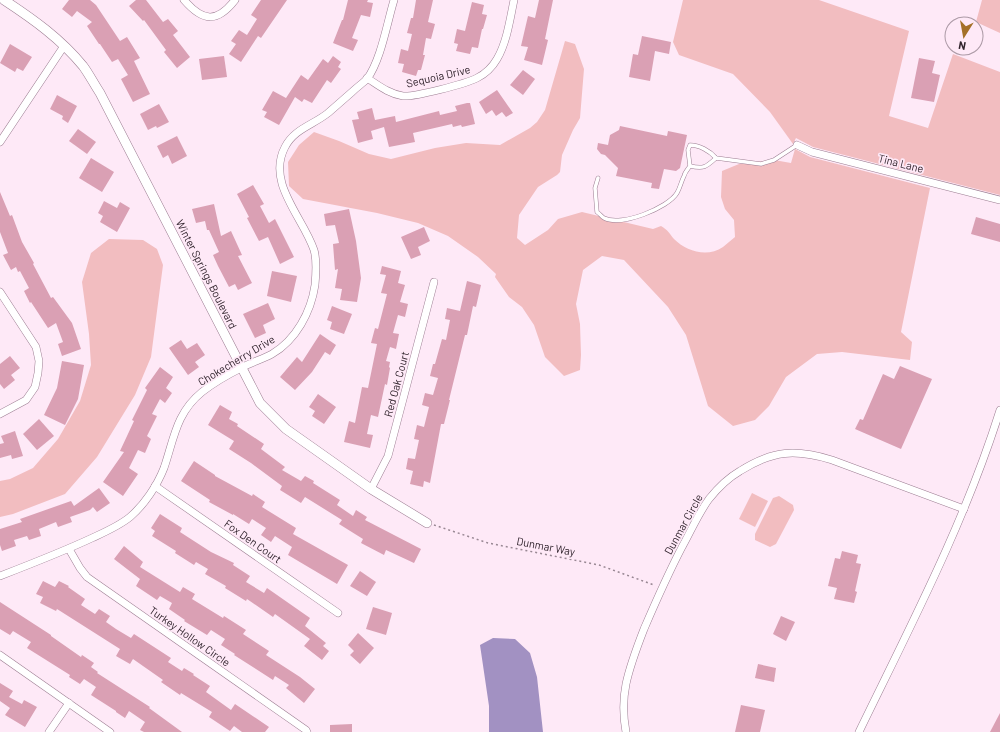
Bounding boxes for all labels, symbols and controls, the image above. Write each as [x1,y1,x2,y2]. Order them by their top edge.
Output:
north arrow [944,16,984,56]
text: N [957,39,967,53]
street label: Sequoia Drive [405,62,471,90]
street label: Tina Lane [877,151,925,175]
street label: Winter Springs Boulevard [174,217,240,331]
street label: Chokecherry Drive [195,332,277,388]
street label: Red Oak Court [381,350,411,418]
street label: Dunmar Circle [661,491,705,556]
street label: Fox Den Court [222,517,284,565]
street label: Dunmar Way [516,534,576,558]
street label: Turkey Hollow Circle [147,603,233,669]

